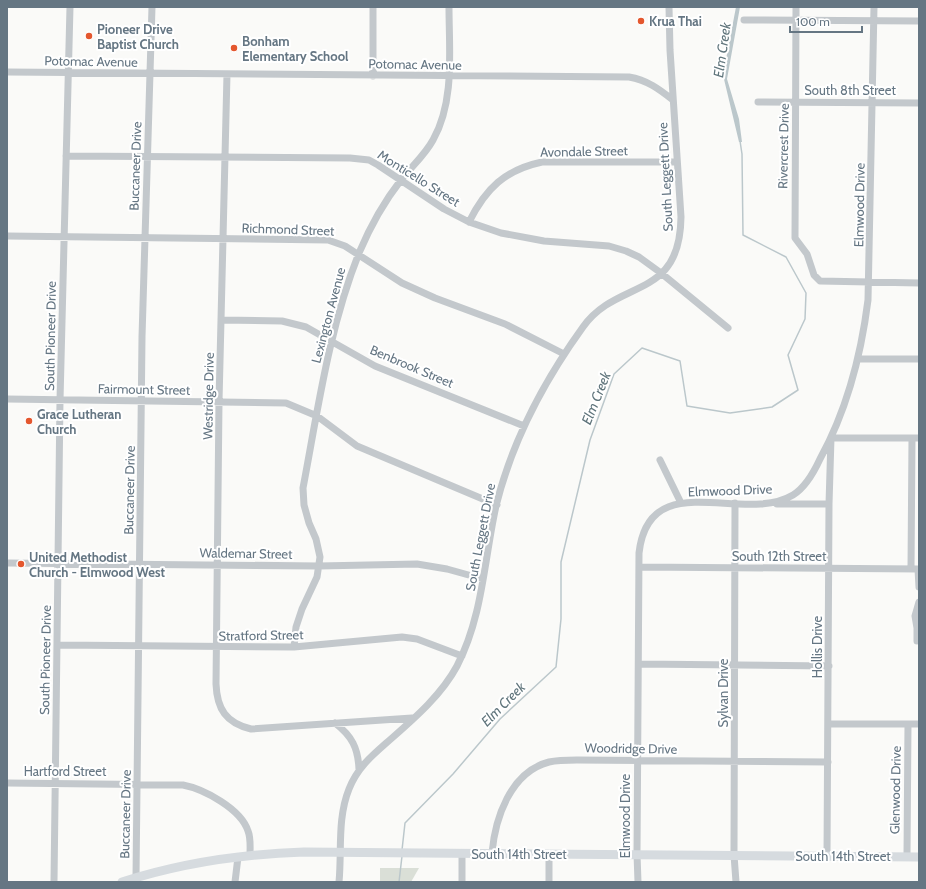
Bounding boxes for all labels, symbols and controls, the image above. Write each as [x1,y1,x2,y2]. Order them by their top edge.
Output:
scale bar [790,8,862,34]
place label: Krua Thai [649,13,702,29]
text: 100 m [796,14,830,29]
marker: Krua Thai [636,16,646,26]
water label: Elm Creek [709,20,735,79]
place label: Pioneer Drive Baptist Church [97,21,179,52]
marker: Pioneer Drive Baptist Church [84,31,94,41]
place label: Bonham Elementary School [242,33,349,64]
marker: Bonham Elementary School [229,43,239,53]
street label: Potomac Avenue [44,52,138,70]
street label: Potomac Avenue [368,55,462,73]
street label: South 8th Street [804,82,896,98]
street label: Rivercrest Drive [774,103,792,189]
street label: Buccaneer Drive [125,121,145,211]
street label: South Leggett Drive [654,122,676,232]
street label: Avondale Street [540,142,629,160]
street label: Monticello Street [375,146,464,210]
street label: Elmwood Drive [850,162,868,247]
street label: Richmond Street [241,219,335,239]
street label: Lexington Avenue [308,265,349,365]
street label: South Pioneer Drive [41,281,59,391]
street label: Benbrook Street [368,341,457,391]
street label: Westridge Drive [199,352,217,440]
water label: Elm Creek [577,368,615,427]
street label: Fairmount Street [98,380,191,398]
place label: Grace Lutheran Church [37,406,122,437]
marker: Grace Lutheran Church [24,416,34,426]
street label: Buccaneer Drive [120,445,138,535]
street label: South Leggett Drive [462,481,498,592]
street label: Elmwood Drive [687,481,773,499]
street label: Waldemar Street [199,544,293,562]
street label: South 12th Street [732,548,827,564]
place label: United Methodist Church - Elmwood West [29,549,165,580]
marker: United Methodist Church - Elmwood West [16,559,26,569]
street label: South Pioneer Drive [36,605,54,715]
street label: Hollis Drive [809,615,825,678]
street label: Stratford Street [218,626,304,644]
street label: Sylvan Drive [715,658,731,727]
water label: Elm Creek [477,677,530,730]
street label: Woodridge Drive [585,739,678,757]
street label: Glenwood Drive [886,745,904,834]
street label: Hartford Street [24,763,107,779]
street label: Buccaneer Drive [116,769,134,859]
street label: Elmwood Drive [617,773,633,858]
street label: South 14th Street [471,846,567,862]
street label: South 14th Street [795,848,891,864]

